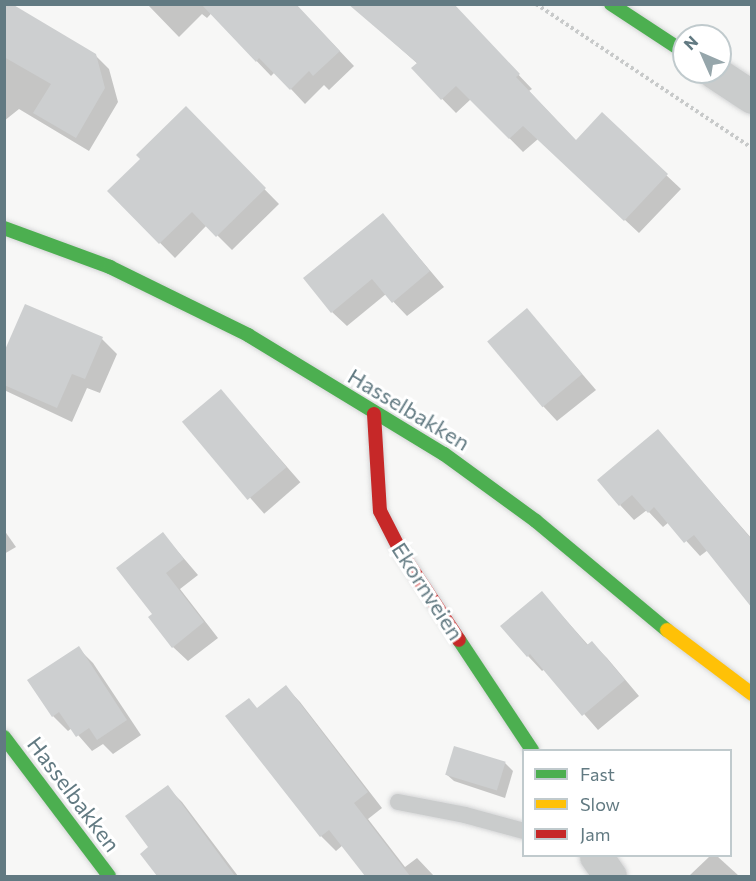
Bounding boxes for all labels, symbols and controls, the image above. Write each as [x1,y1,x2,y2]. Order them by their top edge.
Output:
north arrow [672,24,732,84]
text: N [679,31,701,53]
street label: Hasselbakken [343,362,475,456]
street label: Ekornveien [387,537,469,645]
street label: Hasselbakken [22,731,126,857]
legend [522,749,732,857]
text: Fast [580,763,615,785]
text: Slow [580,793,620,815]
text: Jam [580,823,610,845]

